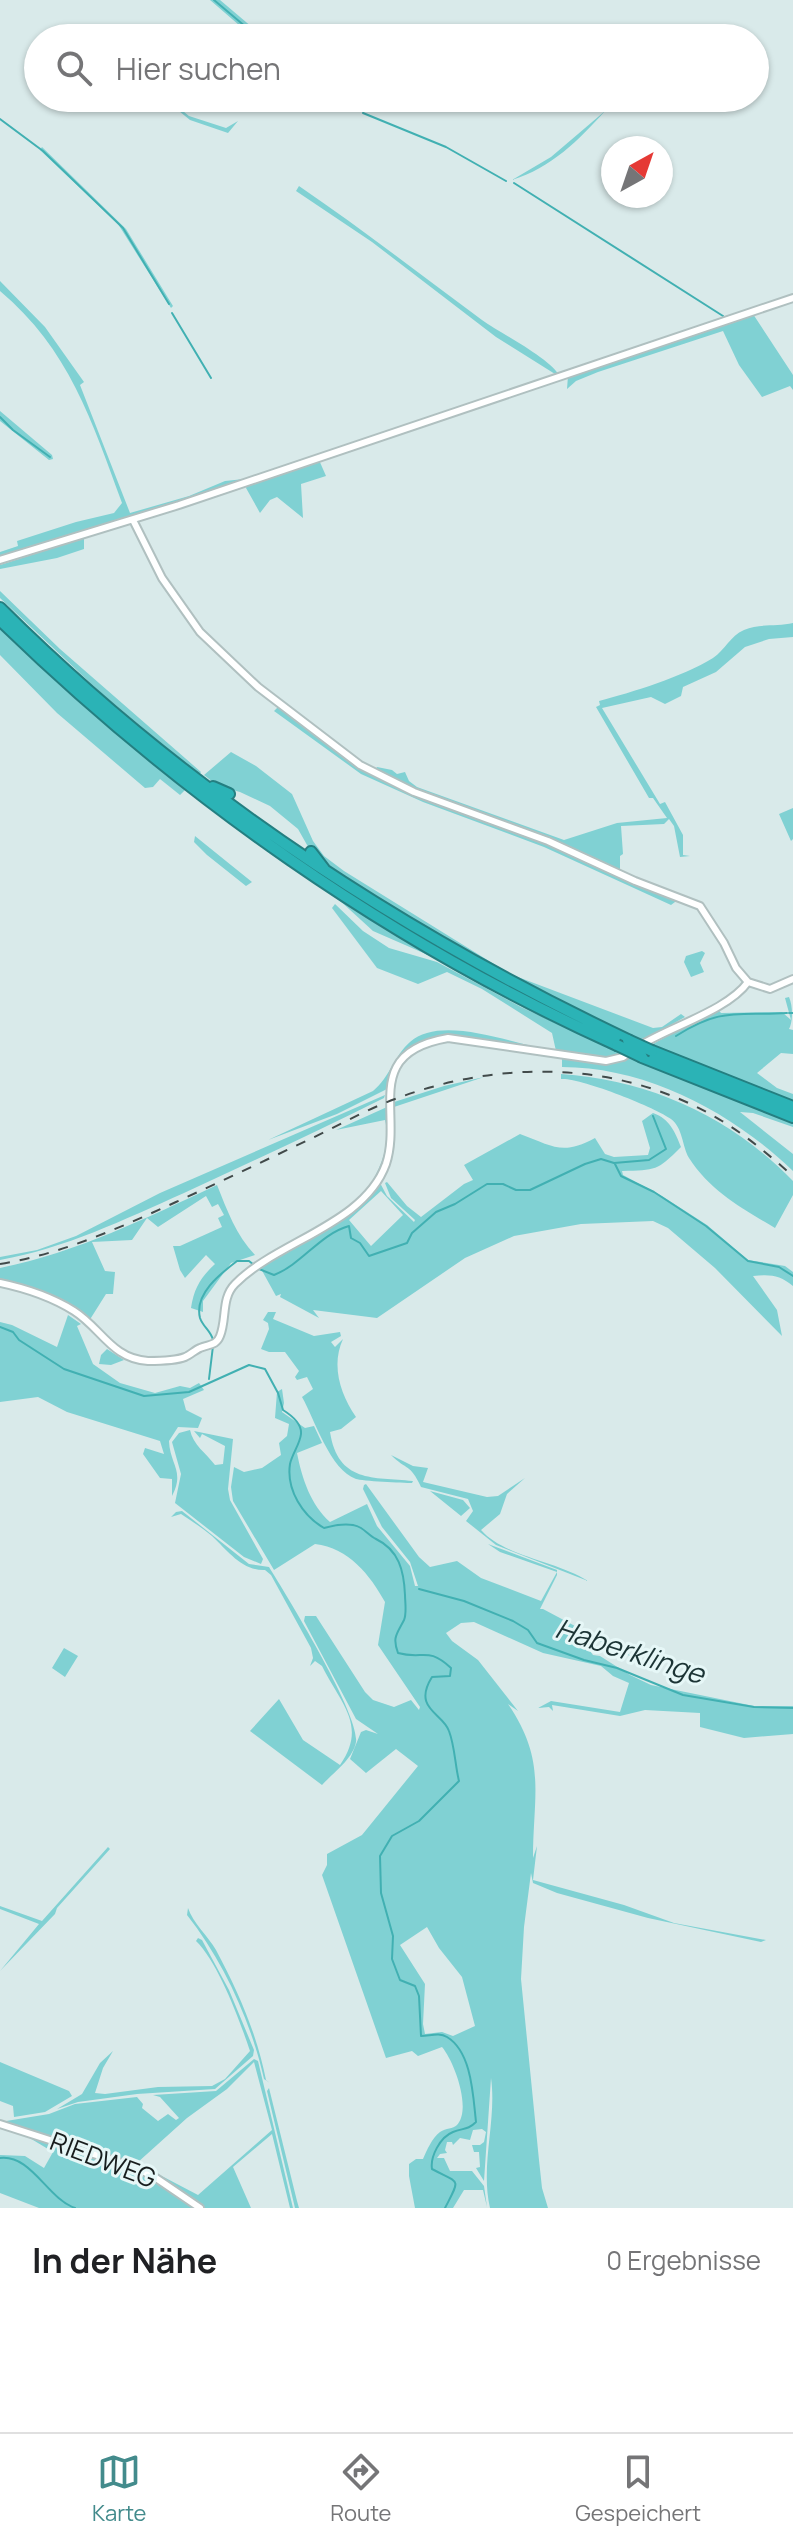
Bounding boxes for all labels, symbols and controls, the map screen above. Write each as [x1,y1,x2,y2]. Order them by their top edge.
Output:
search box [24,24,769,112]
icon: search [52,46,96,90]
text: Hier suchen [116,48,281,89]
north arrow [601,136,673,208]
water label: Haberklinge [551,1608,711,1692]
street label: RIEDWEG [45,2122,161,2196]
text: In der Nähe [32,2237,217,2283]
text: 0 Ergebnisse [606,2242,761,2278]
tab: Karte [92,2450,146,2528]
tab: Route [330,2450,391,2528]
tab: Gespeichert [575,2450,701,2528]

